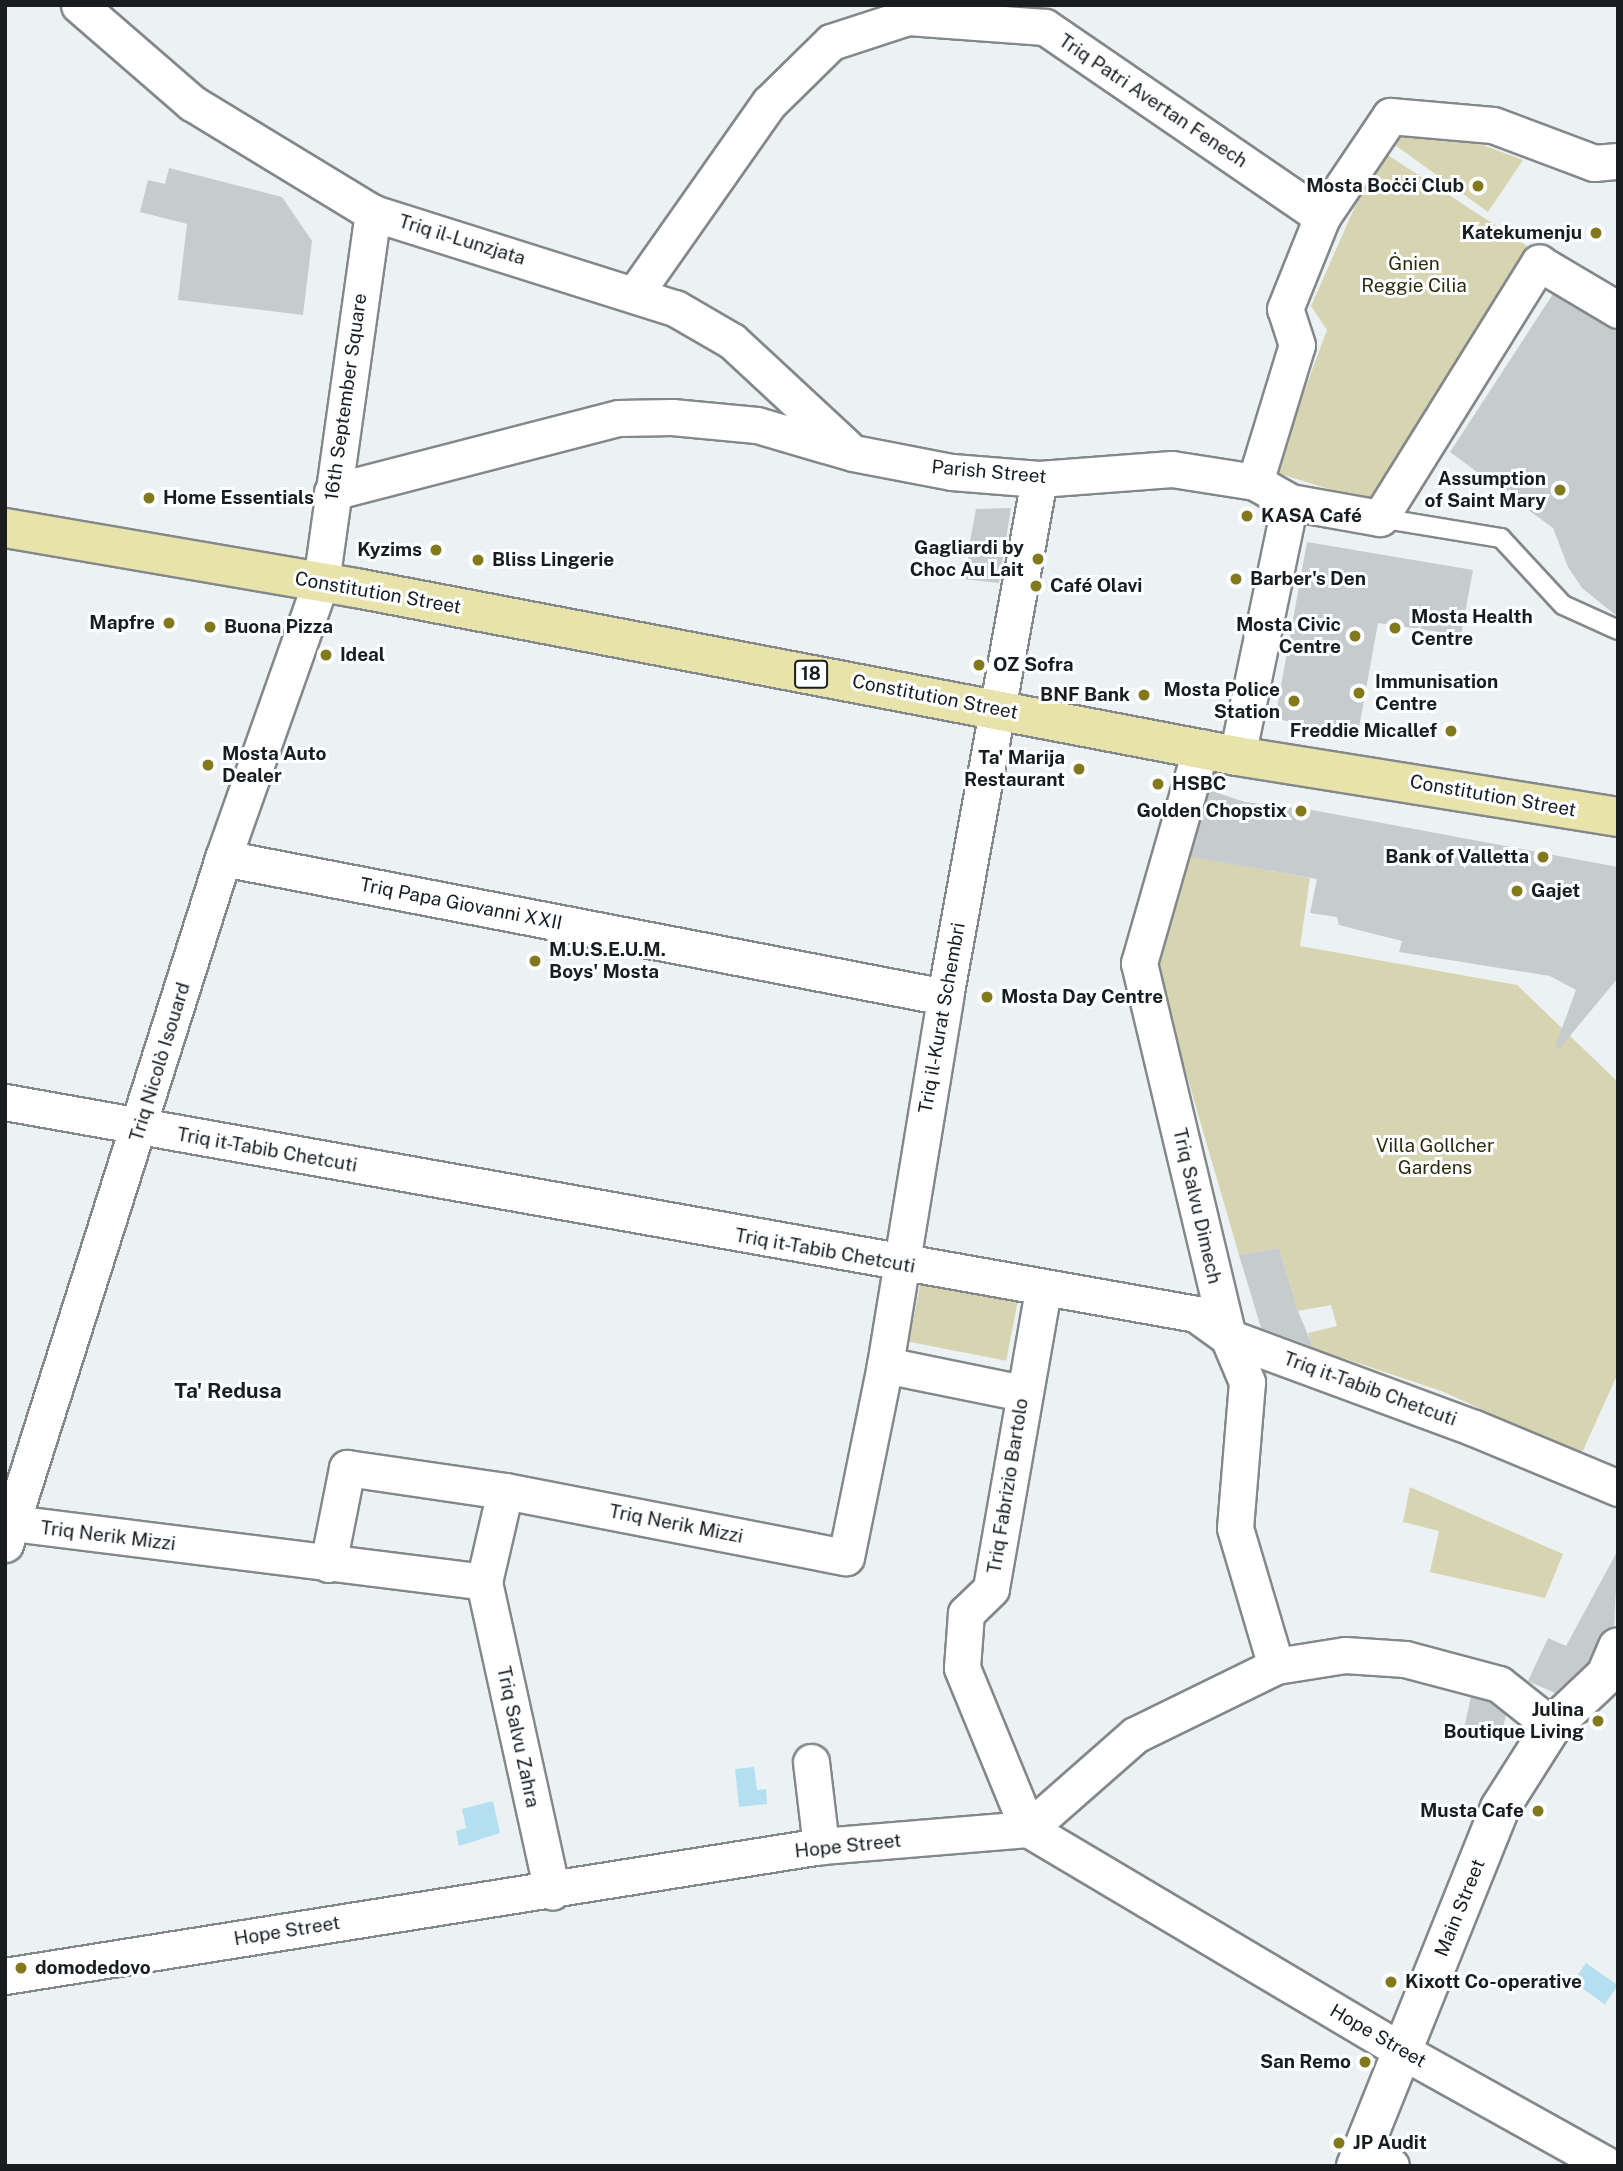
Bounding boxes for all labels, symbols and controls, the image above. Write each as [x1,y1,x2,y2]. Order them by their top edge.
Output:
street label: Triq Patri Avertan Fenech [1054,29,1252,173]
place label: Mosta Boċċi Club [1306,175,1464,197]
marker: Mosta Boċċi Club [1470,178,1486,194]
street label: Triq il-Lunzjata [396,210,528,270]
place label: Katekumenju [1461,222,1582,244]
marker: Katekumenju [1588,225,1604,241]
park label: Ġnien Reggie Cilia [1361,253,1467,297]
street label: 16th September Square [320,292,372,502]
street label: Parish Street [931,456,1047,488]
place label: Assumption of Saint Mary [1425,468,1546,512]
marker: Assumption of Saint Mary [1552,482,1568,498]
place label: Home Essentials [163,487,314,509]
marker: Home Essentials [141,490,157,506]
place label: KASA Café [1261,505,1362,527]
marker: KASA Café [1239,508,1255,524]
place label: Gagliardi by Choc Au Lait [910,537,1024,581]
place label: Kyzims [357,539,422,561]
marker: Kyzims [428,542,444,558]
place label: Bliss Lingerie [492,549,614,571]
marker: Gagliardi by Choc Au Lait [1030,551,1046,567]
marker: Bliss Lingerie [470,552,486,568]
street label: Constitution Street [293,567,463,619]
place label: Barber's Den [1250,568,1366,590]
marker: Barber's Den [1228,571,1244,587]
place label: Café Olavi [1050,575,1142,597]
marker: Café Olavi [1028,578,1044,594]
place label: Mosta Health Centre [1411,606,1533,650]
place label: Mapfre [89,612,155,634]
place label: Mosta Civic Centre [1236,614,1341,658]
marker: Mapfre [161,615,177,631]
place label: Buona Pizza [224,616,333,638]
marker: Mosta Health Centre [1385,618,1405,638]
marker: Buona Pizza [202,619,218,635]
marker: Mosta Civic Centre [1347,628,1363,644]
place label: Ideal [340,644,385,666]
marker: Ideal [318,647,334,663]
place label: OZ Sofra [993,654,1073,676]
marker: OZ Sofra [971,657,987,673]
road number: 18 [794,660,828,688]
street label: Constitution Street [850,670,1020,724]
place label: Immunisation Centre [1375,671,1498,715]
place label: Mosta Police Station [1163,679,1280,723]
marker: Immunisation Centre [1349,683,1369,703]
place label: BNF Bank [1040,684,1130,706]
marker: BNF Bank [1136,687,1152,703]
marker: Mosta Police Station [1286,693,1302,709]
place label: Freddie Micallef [1290,720,1437,742]
marker: Freddie Micallef [1443,723,1459,739]
place label: Mosta Auto Dealer [222,743,326,787]
place label: Ta' Marija Restaurant [964,747,1065,791]
marker: Mosta Auto Dealer [200,757,216,773]
marker: Ta' Marija Restaurant [1071,761,1087,777]
street label: Constitution Street [1408,770,1578,822]
place label: HSBC [1172,773,1226,795]
marker: HSBC [1150,776,1166,792]
place label: Golden Chopstix [1136,800,1287,822]
marker: Golden Chopstix [1293,803,1309,819]
place label: Bank of Valletta [1385,846,1529,868]
marker: Bank of Valletta [1535,849,1551,865]
street label: Triq Papa Giovanni XXII [358,873,564,935]
place label: Gajet [1531,880,1580,902]
marker: Gajet [1509,883,1525,899]
street label: Triq il-Kurat Schembri [914,921,970,1115]
place label: M.U.S.E.U.M. Boys' Mosta [549,939,666,983]
marker: M.U.S.E.U.M. Boys' Mosta [527,953,543,969]
street label: Triq Nicolò Isouard [125,980,195,1144]
place label: Mosta Day Centre [1001,986,1163,1008]
marker: Mosta Day Centre [979,989,995,1005]
street label: Triq it-Tabib Chetcuti [175,1123,359,1177]
street label: Triq Salvu Dimech [1168,1126,1226,1286]
park label: Villa Gollcher Gardens [1376,1135,1494,1179]
street label: Triq it-Tabib Chetcuti [733,1224,917,1278]
street label: Triq it-Tabib Chetcuti [1280,1347,1460,1431]
district label: Ta' Redusa [174,1378,282,1404]
street label: Triq Fabrizio Bartolo [983,1397,1033,1575]
street label: Triq Nerik Mizzi [607,1500,745,1548]
street label: Triq Nerik Mizzi [39,1516,177,1556]
street label: Triq Salvu Zahra [492,1664,544,1810]
place label: Julina Boutique Living [1443,1699,1584,1743]
marker: Julina Boutique Living [1590,1713,1606,1729]
place label: Musta Cafe [1420,1800,1524,1822]
marker: Musta Cafe [1530,1803,1546,1819]
street label: Hope Street [793,1829,903,1863]
street label: Main Street [1430,1856,1490,1960]
street label: Hope Street [232,1911,342,1951]
place label: domodedovo [35,1957,151,1979]
marker: domodedovo [13,1960,29,1976]
place label: Kixott Co-operative [1405,1971,1582,1993]
marker: Kixott Co-operative [1383,1974,1399,1990]
street label: Hope Street [1326,1999,1430,2073]
place label: San Remo [1260,2051,1351,2073]
marker: San Remo [1357,2054,1373,2070]
place label: JP Audit [1353,2132,1427,2154]
marker: JP Audit [1331,2135,1347,2151]

